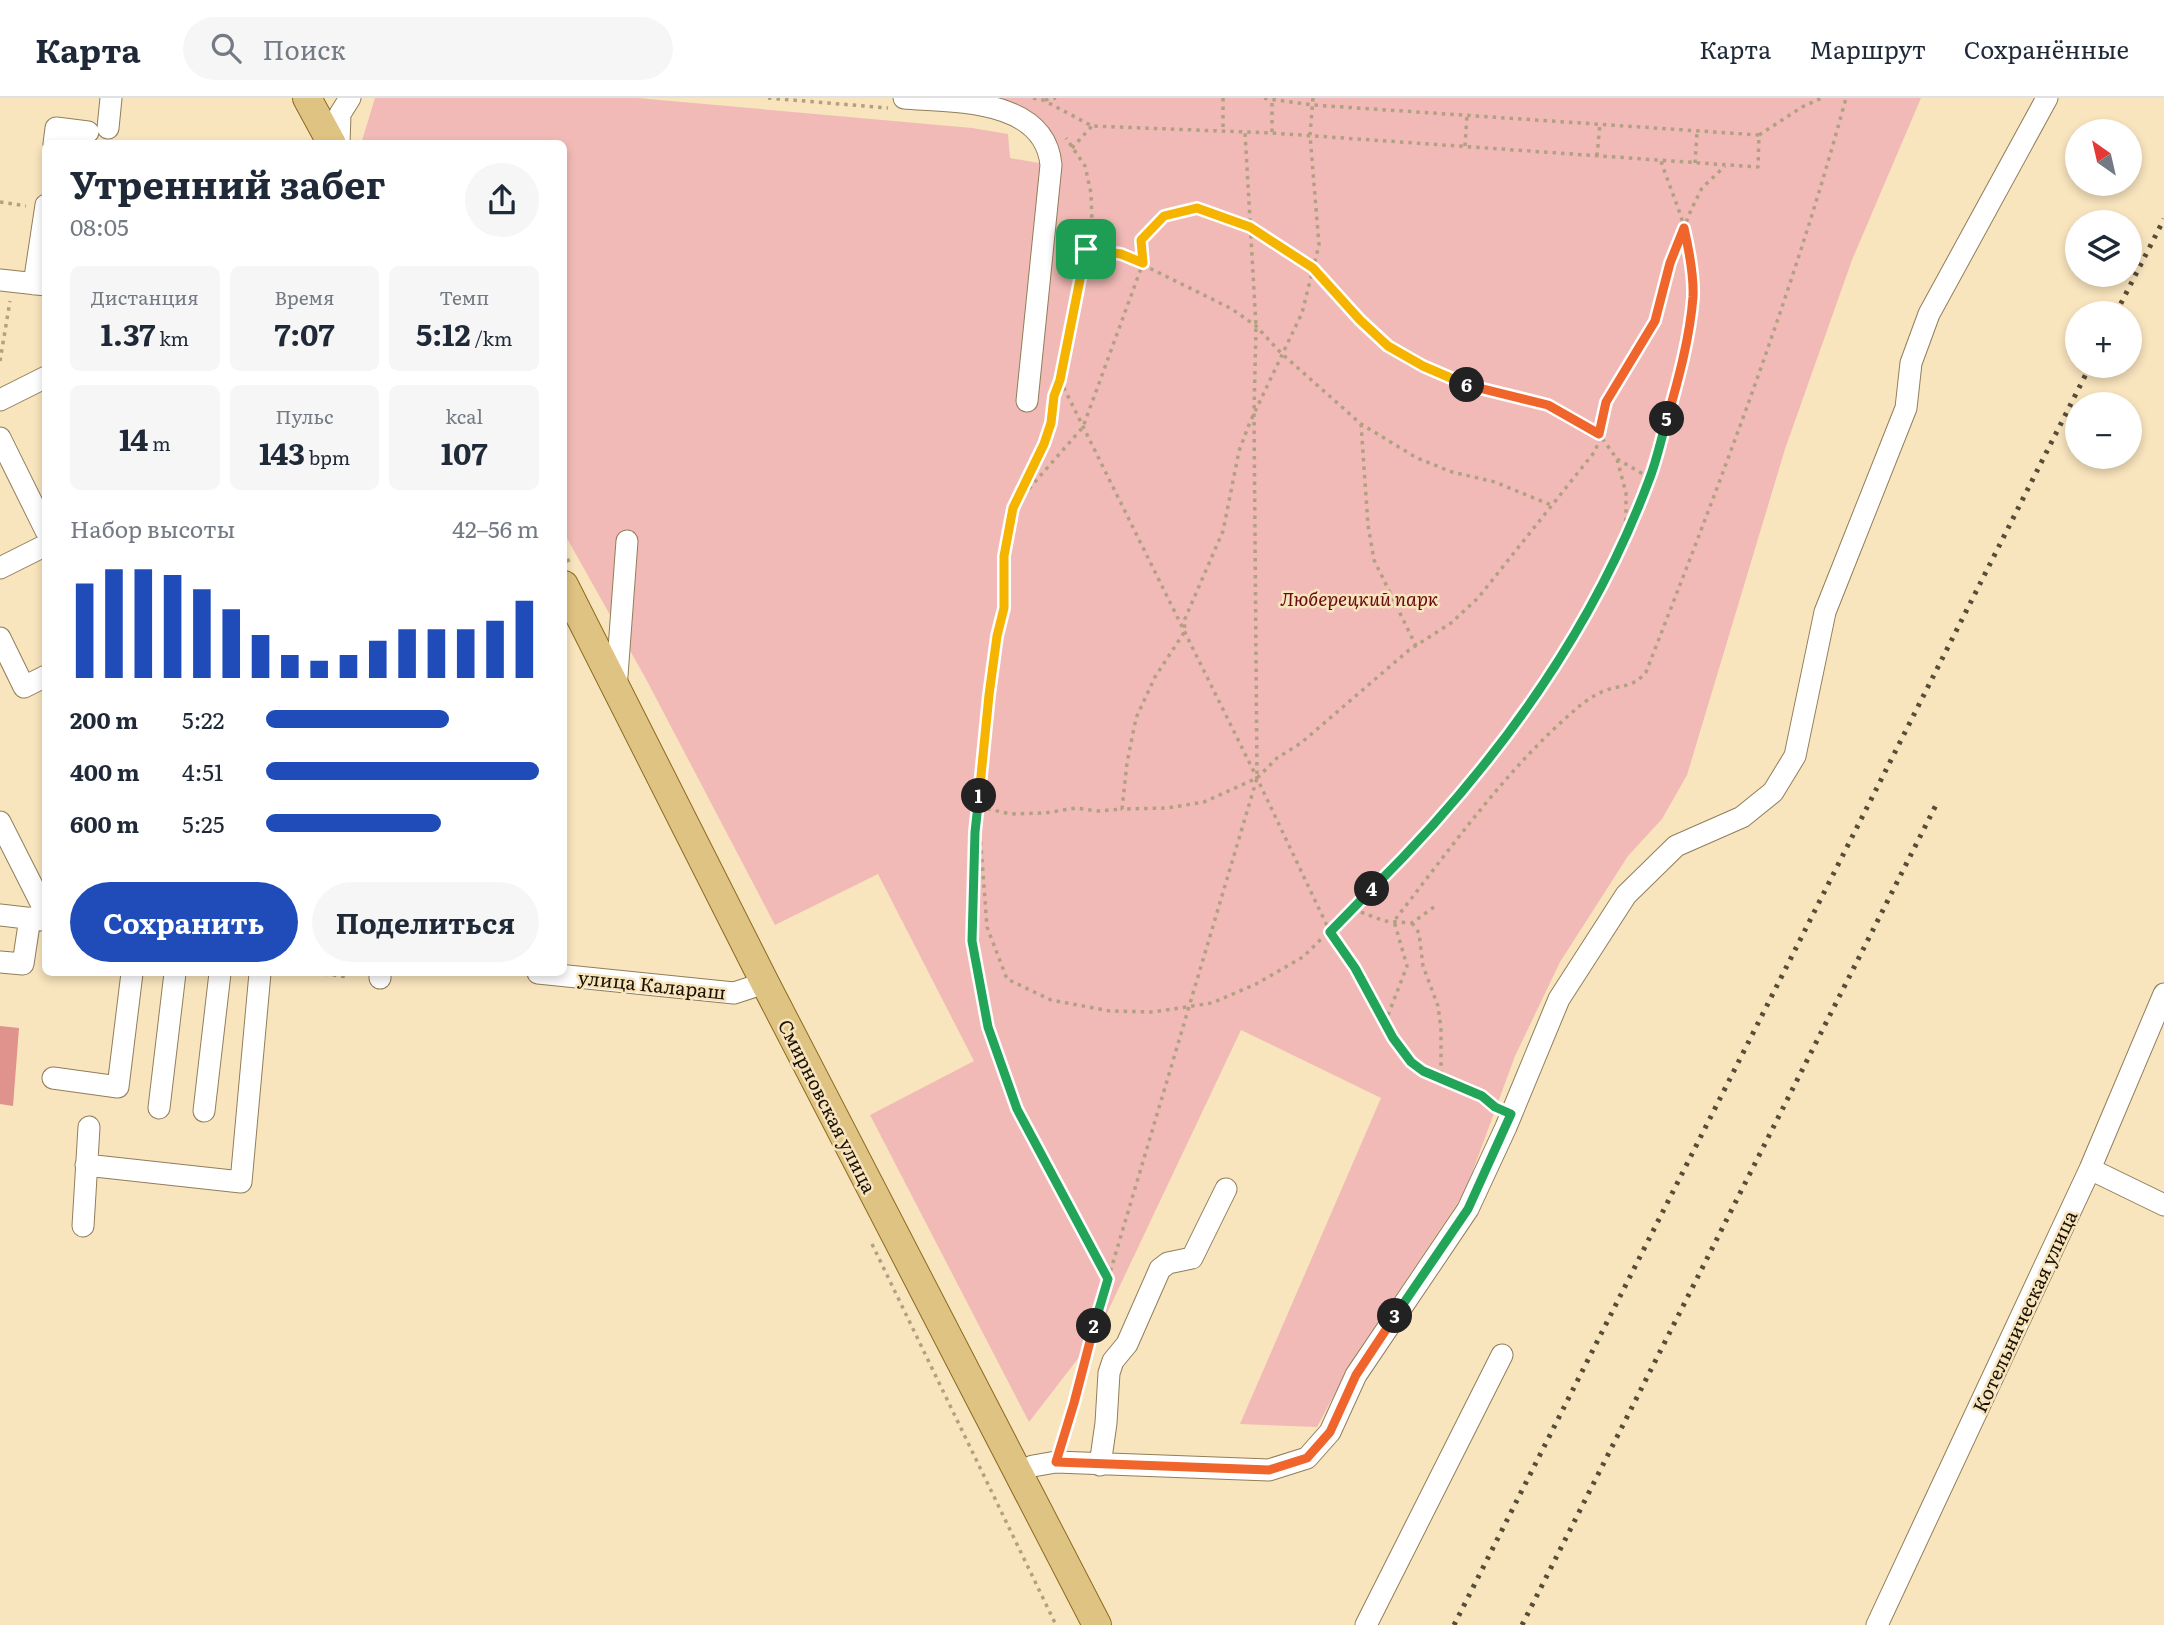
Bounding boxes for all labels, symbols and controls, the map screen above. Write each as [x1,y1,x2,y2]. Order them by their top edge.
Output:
search box [183,17,673,80]
text: Карта [35,24,141,73]
icon: search [207,29,245,67]
text: Поиск [263,29,346,68]
text: Карта [1699,31,1771,66]
text: Маршрут [1809,31,1926,66]
text: Сохранённые [1964,31,2129,66]
north arrow [2065,119,2142,196]
map controls [2065,119,2142,469]
text: Утренний забег [70,154,386,211]
button: share [465,163,539,237]
text: 08:05 [70,209,129,243]
button: layers [2065,210,2142,287]
pin [1056,219,1116,279]
icon: arrive [1067,230,1105,268]
text: Дистанция [91,283,199,311]
text: Время [274,283,335,311]
text: Темп [439,283,489,311]
button: + [2065,301,2142,378]
text: 1.37 [101,311,155,355]
text: 7:07 [274,311,335,355]
text: 5:12 [416,311,471,355]
text: km [155,324,189,352]
text: /km [471,324,512,352]
pin: 6 [1450,368,1484,402]
text: 6 [1461,370,1472,398]
button: − [2065,392,2142,469]
text: Пульс [275,402,334,430]
text: kcal [445,402,483,430]
pin: 5 [1650,402,1684,436]
text: 5 [1661,404,1672,432]
text: 14 [119,416,148,460]
text: m [148,429,171,457]
text: 143 [259,430,305,474]
text: 107 [441,430,488,474]
text: bpm [305,443,350,471]
text: Набор высоты [70,511,235,545]
text: 42–56 m [452,511,539,545]
park label: Люберецкий парк [1280,584,1439,612]
text: 200 m [70,702,138,736]
text: 5:22 [182,702,224,736]
text: 400 m [70,754,140,788]
text: 4:51 [182,754,223,788]
pin: 1 [962,778,996,814]
text: 1 [975,781,982,809]
text: 600 m [70,806,139,840]
text: 5:25 [182,806,224,840]
pin: 4 [1354,872,1390,906]
text: 4 [1366,874,1377,902]
button: Сохранить [70,882,298,962]
button: Поделиться [312,882,539,962]
street label: улица Калараш [577,962,727,1006]
street label: Смирновская улица [772,1014,884,1198]
street label: Котельническая улица [1965,1205,2084,1417]
pin: 3 [1378,1298,1412,1334]
text: 3 [1389,1301,1400,1329]
pin: 2 [1076,1308,1112,1344]
text: 2 [1088,1311,1099,1339]

